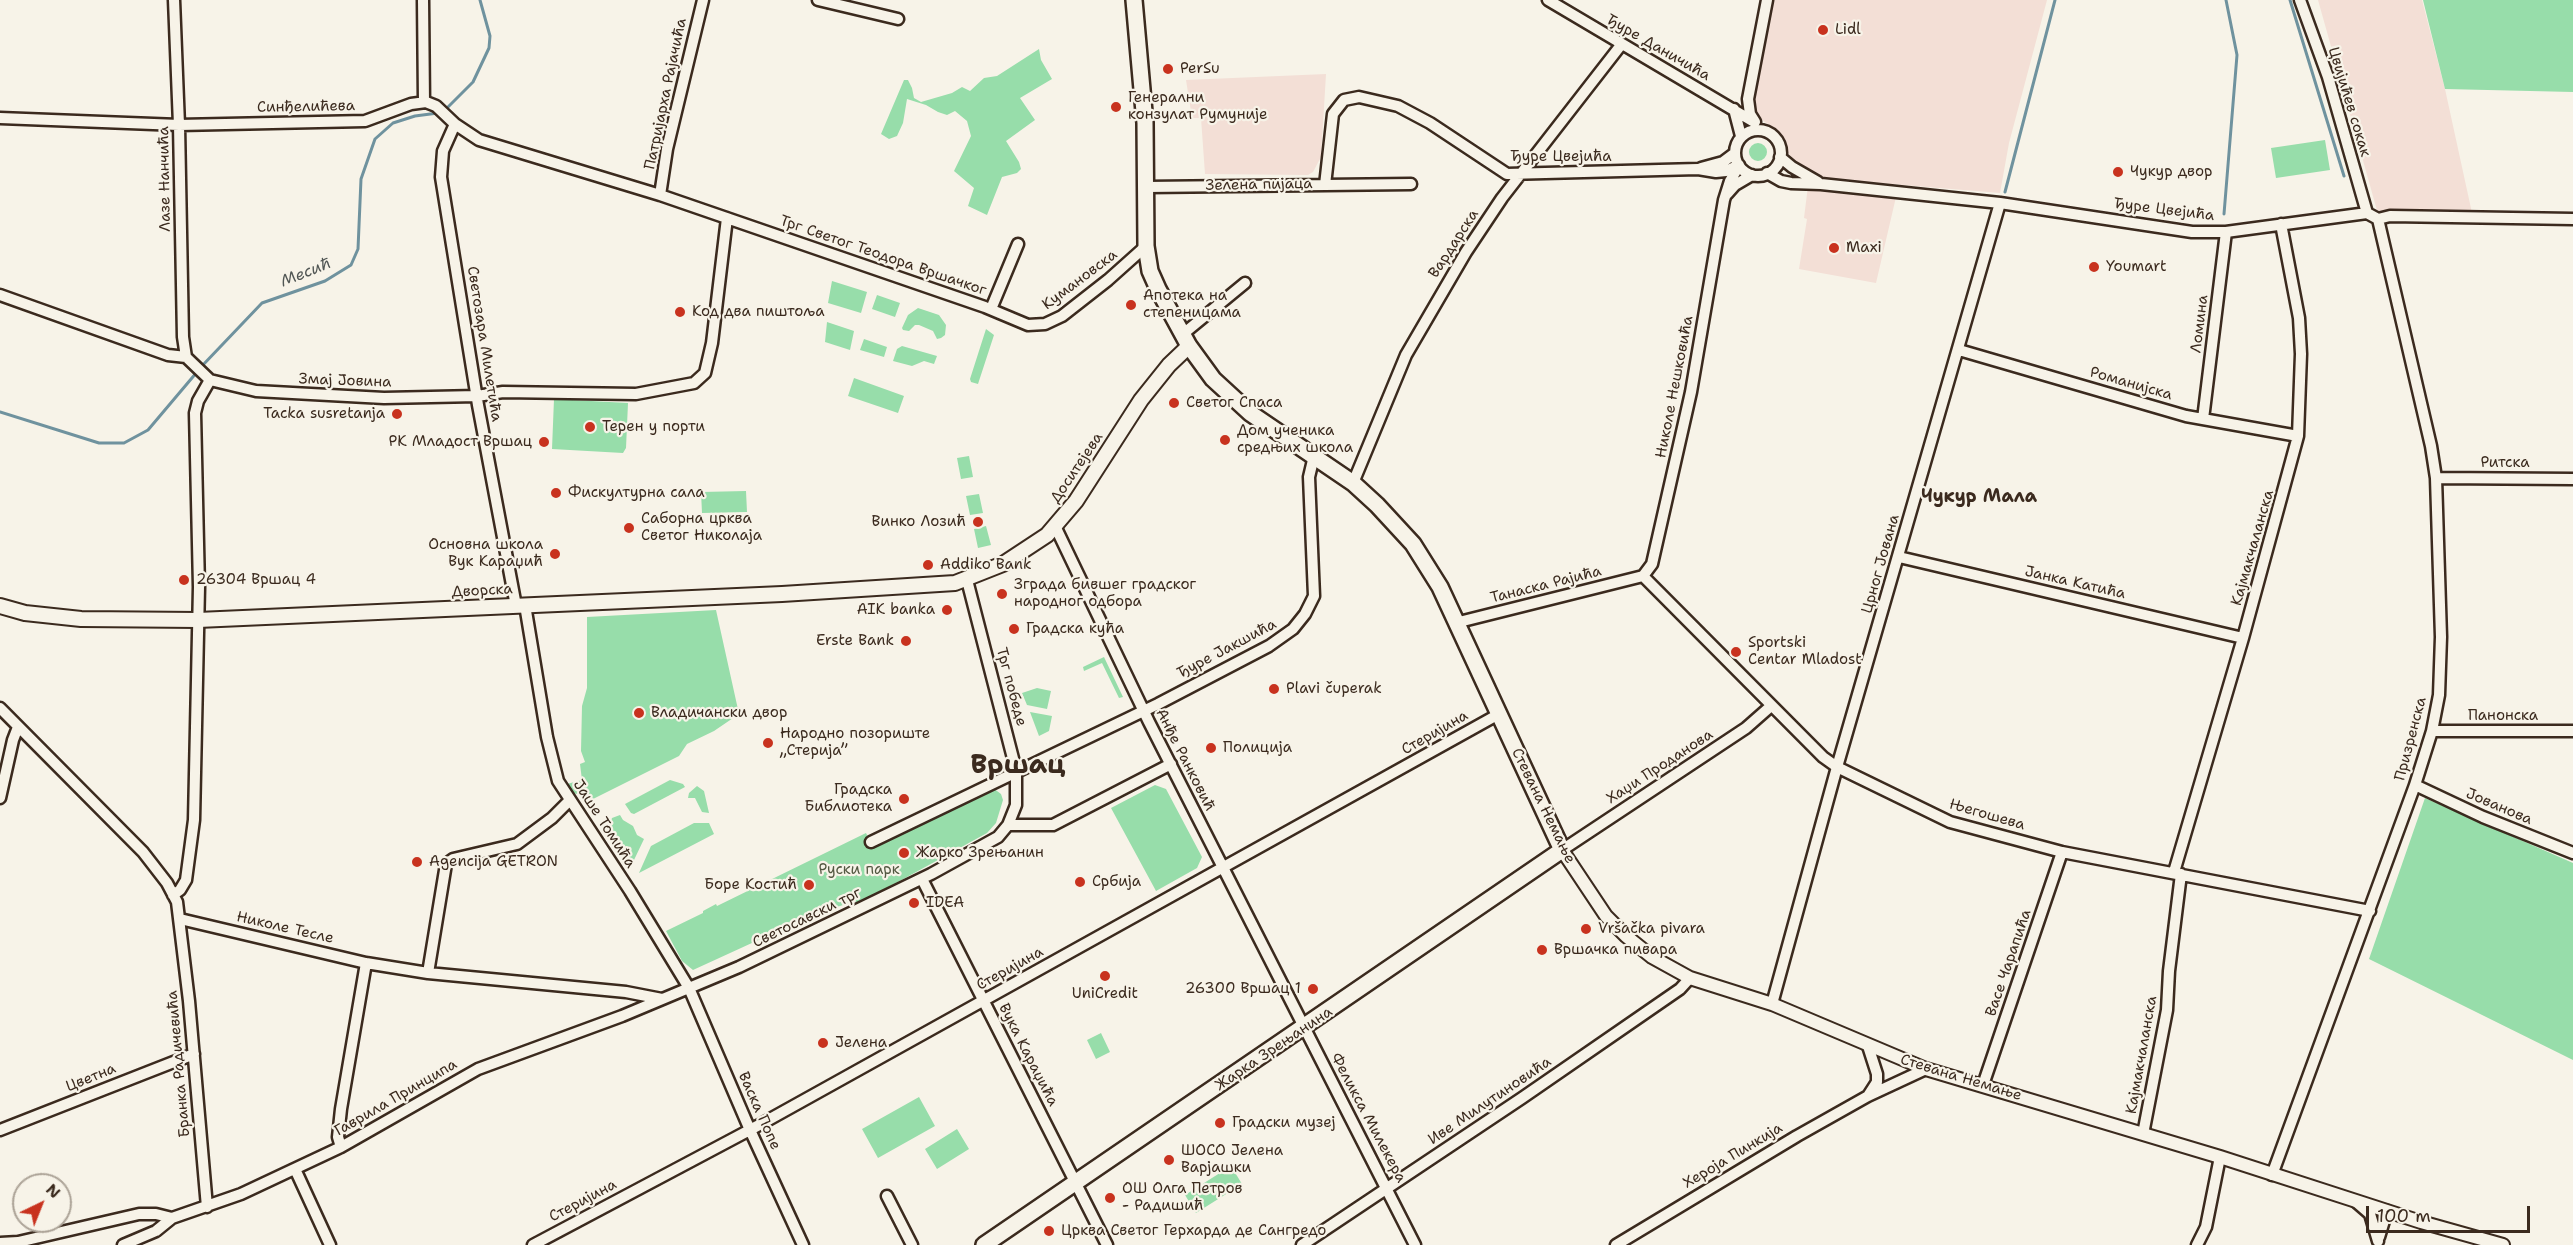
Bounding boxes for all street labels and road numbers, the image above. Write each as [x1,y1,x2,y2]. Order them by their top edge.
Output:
street label: Ђуре Даничића [1603,11,1713,85]
street label: Патријарха Рајачића [641,17,691,171]
street label: Цвијићев сокак [2324,45,2374,159]
street label: Синђелићева [257,97,355,117]
street label: Лазе Нанчића [155,126,175,232]
street label: Ђуре Цвејића [1510,148,1612,166]
street label: Зелена пијаца [1205,175,1313,195]
street label: Ђуре Цвејића [2113,195,2215,225]
street label: Вардарска [1425,207,1483,281]
street label: Трг Светог Теодора Вршачког [777,212,989,300]
street label: Кумановска [1039,246,1121,314]
street label: Светозара Милетића [463,265,505,423]
street label: Ломина [2188,294,2212,354]
street label: Николе Нешковића [1652,314,1698,460]
street label: Романијска [2088,364,2174,404]
street label: Змај Јовина [298,370,392,392]
street label: Доситејева [1047,429,1107,507]
street label: Ритска [2481,454,2529,472]
street label: Кајмакчаланска [2228,488,2278,608]
street label: Црног Јована [1858,512,1904,616]
street label: Танаска Рајића [1489,563,1603,607]
street label: Јанка Катића [2023,563,2127,603]
street label: Дворска [451,580,513,602]
street label: Ђуре Јакшића [1174,615,1280,683]
street label: Трг победе [992,646,1030,728]
street label: Призренска [2391,695,2431,783]
street label: Анђе Ранковић [1151,706,1219,814]
street label: Стеријина [1399,707,1471,759]
street label: Панонска [2468,707,2538,725]
street label: Хаџи Проданова [1603,726,1717,808]
street label: Стевана Немање [1507,745,1579,867]
street label: Јаше Томића [569,777,639,871]
street label: Јованова [2463,785,2535,829]
street label: Његошева [1947,796,2027,834]
street label: Светосавски трг [750,884,864,952]
street label: Васе Чарапића [1982,907,2036,1019]
street label: Николе Тесле [235,908,335,948]
street label: Стеријина [973,943,1047,995]
street label: Бранка Радичевића [164,990,194,1138]
street label: Кајмакчаланска [2123,995,2161,1115]
street label: Вука Караџића [994,1001,1062,1109]
street label: Жарка Зрењанина [1212,1003,1336,1095]
street label: Феликса Милекера [1326,1050,1410,1186]
street label: Стевана Немање [1898,1051,2024,1105]
street label: Иве Милутиновића [1425,1053,1555,1149]
street label: Гаврила Принципа [332,1056,460,1140]
street label: Цветна [63,1060,119,1096]
street label: Васка Попе [734,1069,784,1153]
street label: Хероја Пинкија [1680,1119,1786,1193]
street label: Стеријина [546,1176,620,1226]

